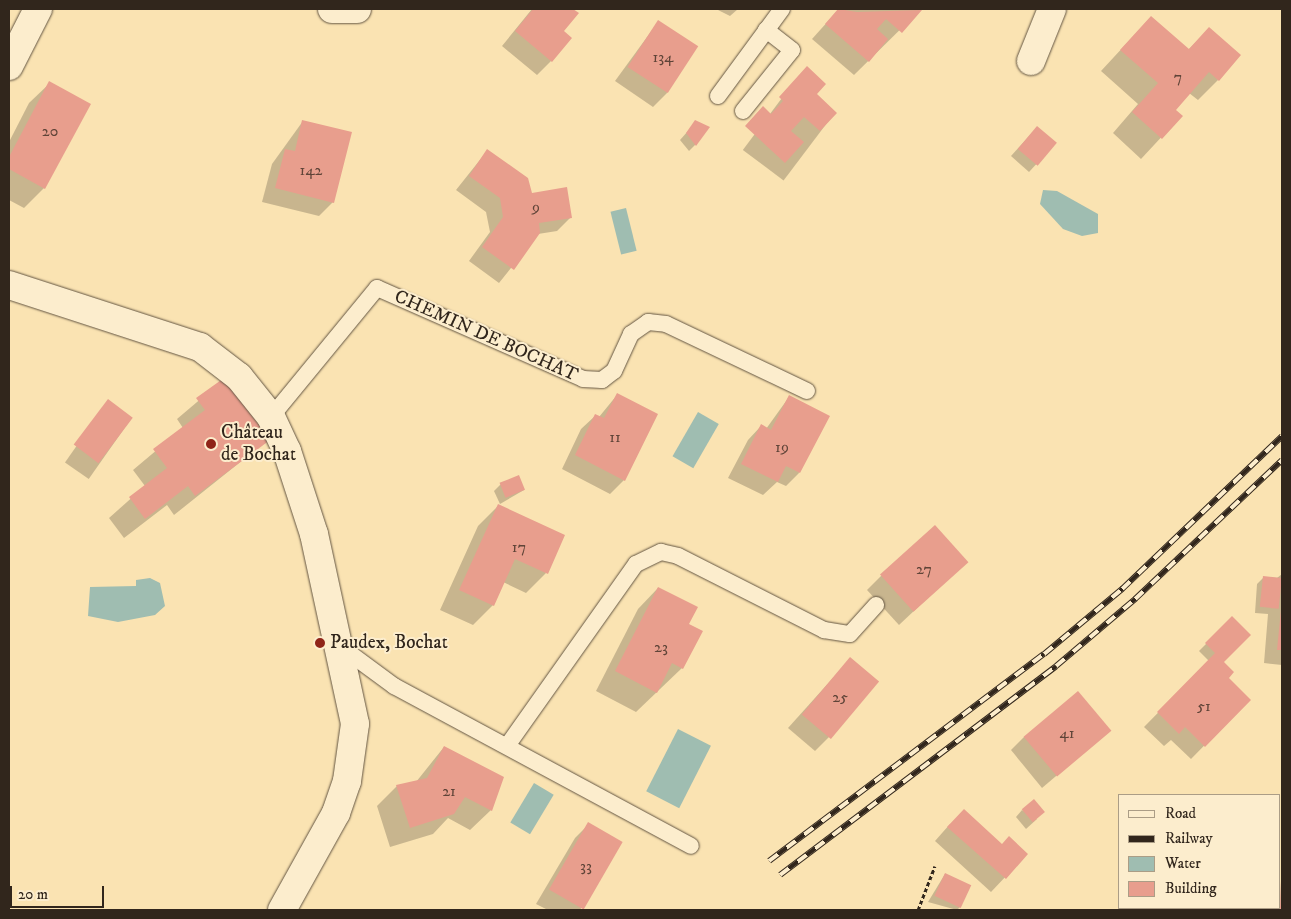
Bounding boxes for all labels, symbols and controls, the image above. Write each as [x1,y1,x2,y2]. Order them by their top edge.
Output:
house number: 134 [652,47,674,67]
house number: 7 [1174,67,1182,87]
house number: 20 [42,121,58,141]
house number: 142 [300,160,322,180]
house number: 9 [532,197,540,217]
street label: CHEMIN DE BOCHAT [391,285,581,387]
place label: Château de Bochat [221,422,296,466]
house number: 11 [609,427,621,447]
house number: 19 [775,437,789,457]
marker: Château de Bochat [205,438,217,450]
house number: 17 [512,537,526,557]
house number: 27 [916,559,932,579]
place label: Paudex, Bochat [330,632,448,654]
marker: Paudex, Bochat [314,637,326,649]
house number: 23 [654,637,668,657]
house number: 25 [832,687,848,707]
house number: 51 [1197,696,1211,716]
house number: 41 [1059,723,1075,743]
house number: 21 [442,781,456,801]
legend [1118,794,1281,909]
text: Road [1165,804,1196,823]
text: Railway [1165,829,1213,848]
text: Water [1165,854,1201,873]
house number: 33 [580,856,592,876]
scale bar [12,876,106,908]
text: Building [1165,879,1217,898]
text: 20 m [18,885,48,904]

